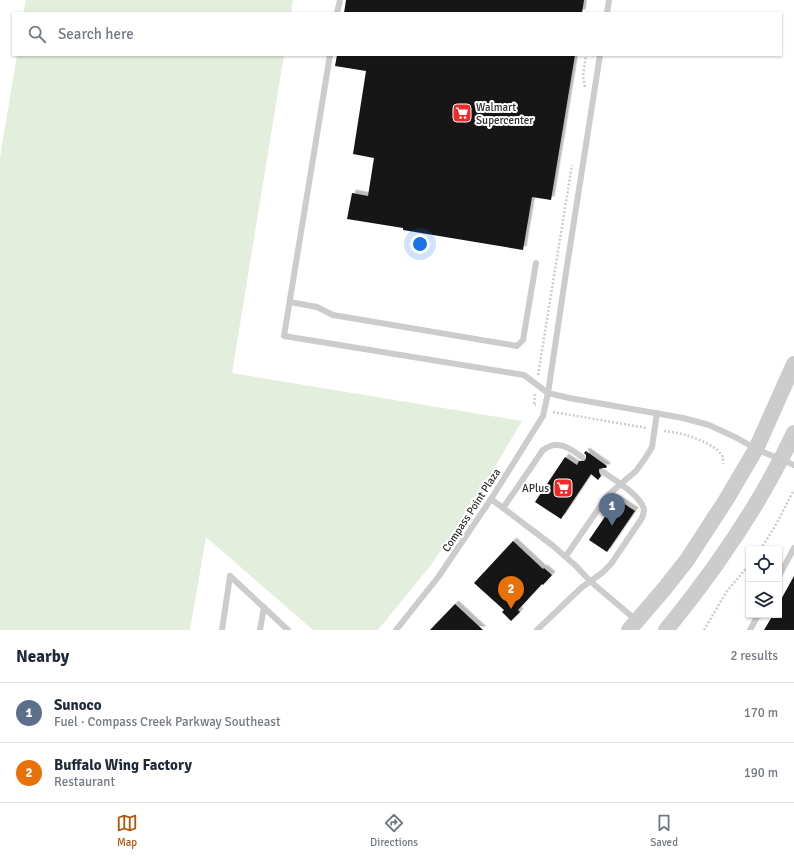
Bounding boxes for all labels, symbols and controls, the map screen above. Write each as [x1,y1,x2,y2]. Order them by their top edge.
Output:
search box [12,12,782,56]
icon: search [26,23,48,45]
text: Search here [58,25,134,43]
place label: Walmart Supercenter [476,101,533,127]
supermarket icon: Walmart Supercenter [451,102,473,124]
your location [410,234,430,254]
street label: Compass Point Plaza [440,466,504,554]
supermarket icon: APlus [552,477,574,499]
place label: APlus [522,482,549,495]
pin: 1 [599,493,625,526]
map controls [746,546,782,618]
button: locate [746,546,782,582]
pin: 2 [498,576,524,609]
button: layers [746,582,782,618]
text: Nearby [16,646,69,667]
text: 2 results [730,648,778,664]
text: Sunoco [54,696,101,714]
text: 1 [25,705,33,721]
text: 170 m [744,705,778,721]
text: Fuel · Compass Creek Parkway Southeast [54,714,281,730]
text: Buffalo Wing Factory [54,756,192,774]
text: 2 [25,765,33,781]
text: 190 m [744,765,778,781]
text: Restaurant [54,774,115,790]
tab: Map [116,812,138,849]
tab: Directions [370,812,418,849]
tab: Saved [650,812,678,849]

